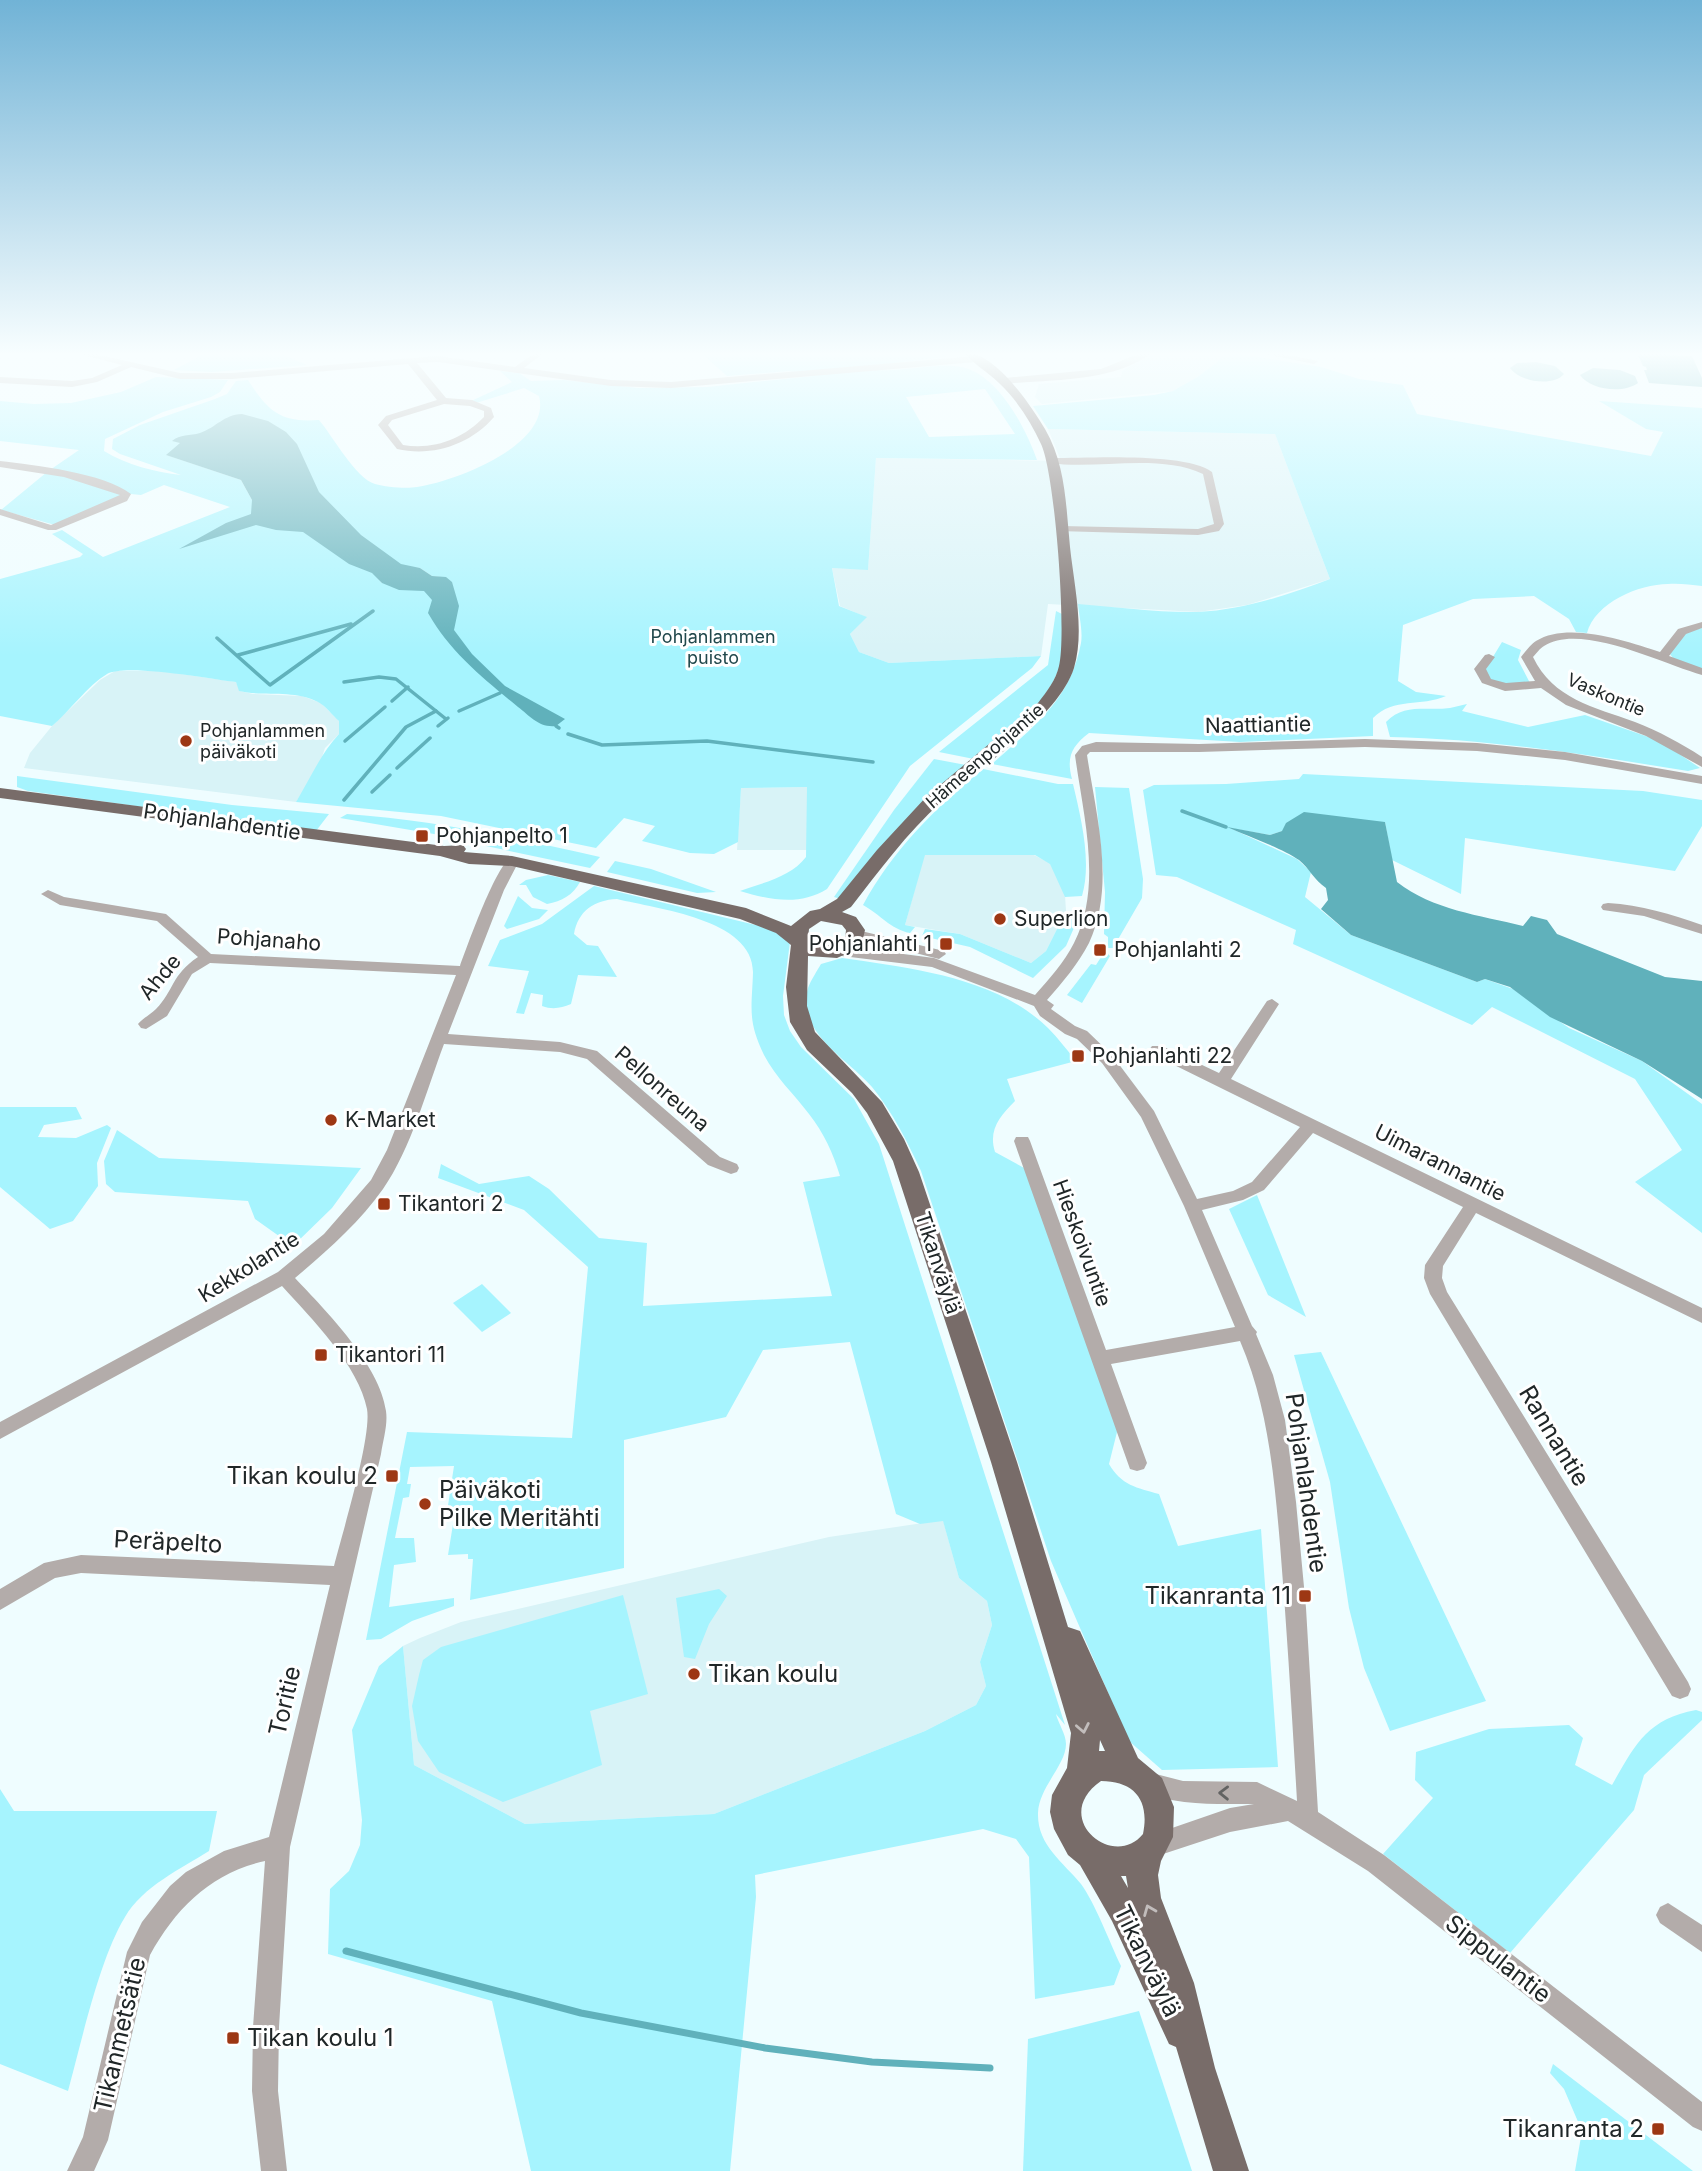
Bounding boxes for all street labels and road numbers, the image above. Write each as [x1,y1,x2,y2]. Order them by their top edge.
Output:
street label: Vaskontie [1564,669,1648,720]
street label: Hämeenpohjantie [921,699,1048,812]
street label: Naattiantie [1205,711,1311,738]
street label: Pohjanlahdentie [142,798,302,845]
street label: Pohjanaho [216,923,322,956]
street label: Ahde [133,949,186,1005]
street label: Pellonreuna [610,1041,715,1136]
street label: Uimarannantie [1370,1119,1510,1206]
street label: Hieskoivuntie [1048,1176,1117,1310]
street label: Tikanväylä [910,1209,967,1317]
street label: Kekkolantie [194,1226,304,1307]
street label: Rannantie [1513,1380,1596,1491]
street label: Pohjanlahdentie [1280,1391,1333,1575]
street label: Peräpelto [113,1524,223,1559]
street label: Toritie [262,1663,307,1739]
street label: Tikanväylä [1108,1900,1187,2022]
street label: Sippulantie [1440,1908,1557,2009]
street label: Tikanmetsätie [88,1954,151,2115]

